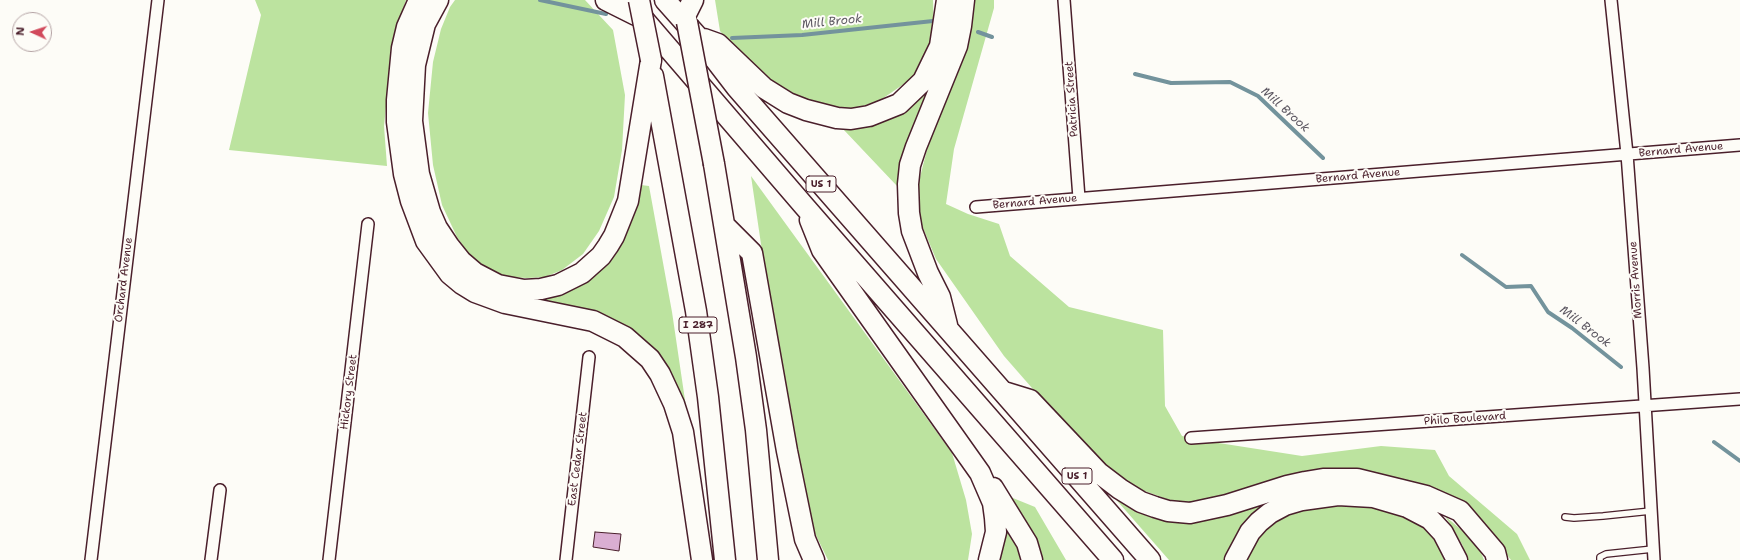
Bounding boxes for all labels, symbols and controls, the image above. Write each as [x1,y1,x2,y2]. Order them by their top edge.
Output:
north arrow [12,12,52,52]
water label: Mill Brook [801,12,863,32]
text: N [13,27,28,36]
street label: Patricia Street [1063,61,1081,137]
water label: Mill Brook [1258,84,1312,136]
street label: Bernard Avenue [1638,140,1724,160]
street label: Bernard Avenue [1315,166,1401,186]
road number: US 1 [806,176,836,192]
street label: Bernard Avenue [992,192,1078,212]
street label: Orchard Avenue [112,237,136,323]
street label: Morris Avenue [1627,241,1645,319]
water label: Mill Brook [1557,303,1613,351]
road number: I 287 [679,317,717,333]
street label: Hickory Street [338,354,360,430]
street label: Philo Boulevard [1423,410,1507,428]
street label: East Cedar Street [566,411,590,507]
road number: US 1 [1062,468,1092,484]

